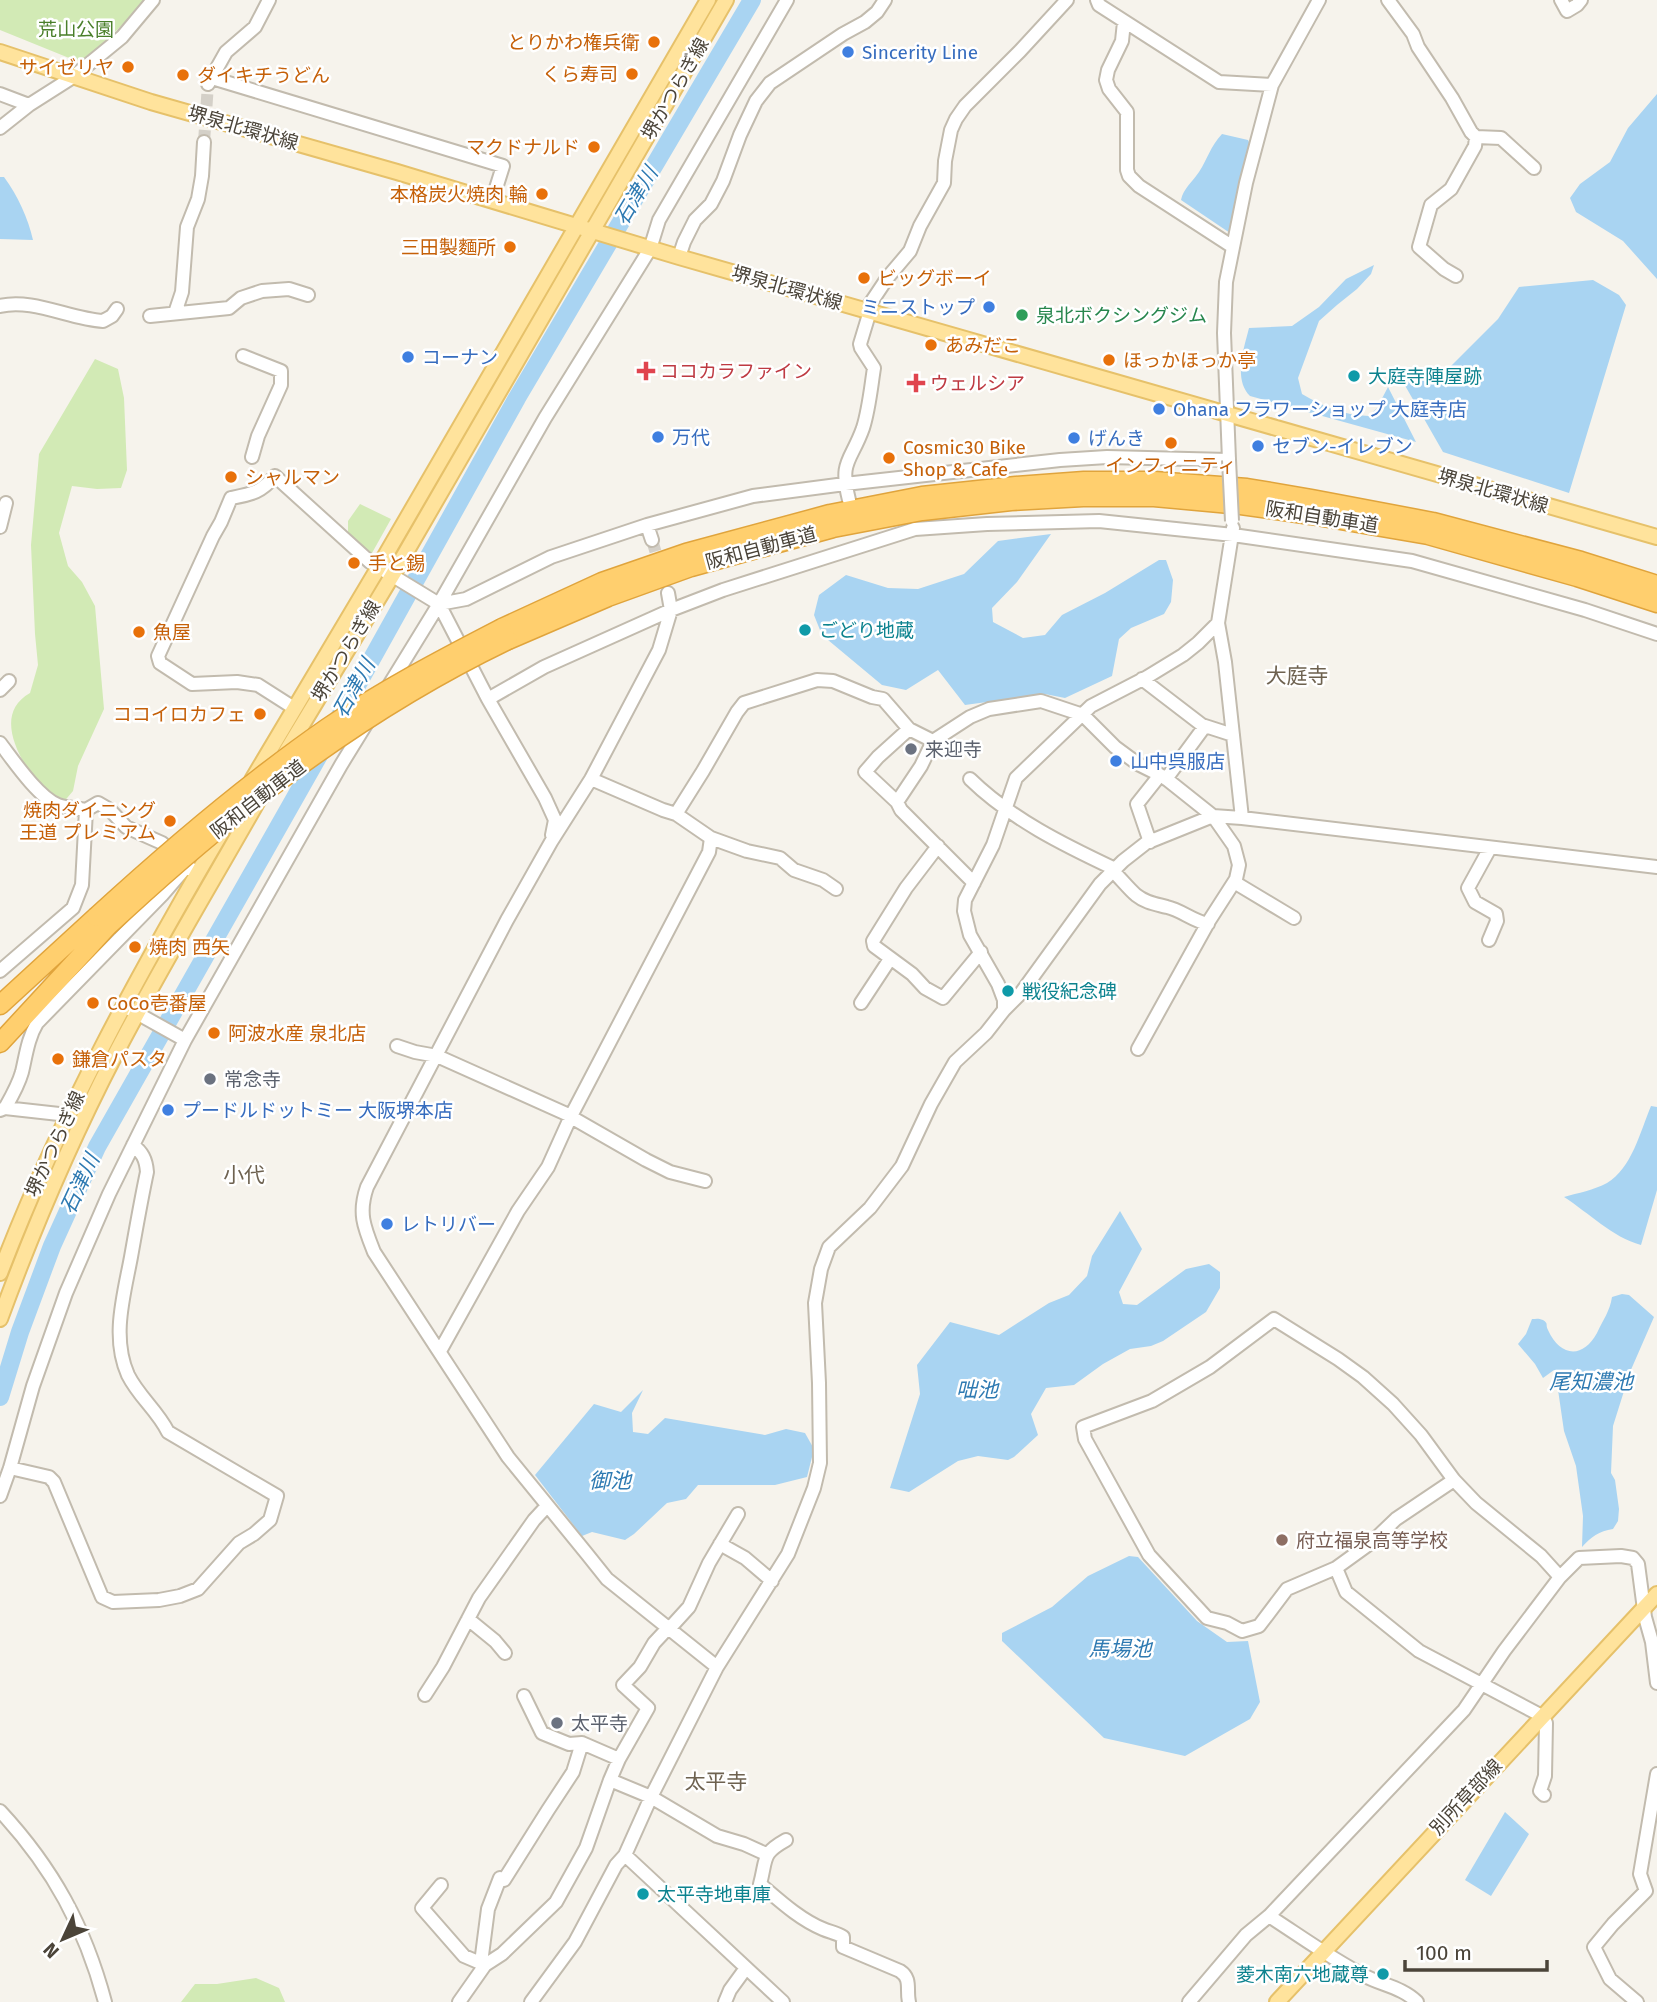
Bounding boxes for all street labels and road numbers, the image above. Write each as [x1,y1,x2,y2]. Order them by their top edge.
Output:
street label: 堺かつらぎ線 [637,34,713,144]
street label: 堺泉北環状線 [185,101,301,155]
street label: 堺泉北環状線 [729,261,845,315]
street label: 堺泉北環状線 [1435,464,1551,518]
street label: 阪和自動車道 [1264,497,1380,537]
street label: 阪和自動車道 [703,522,819,574]
street label: 堺かつらぎ線 [307,596,385,706]
street label: 阪和自動車道 [206,755,310,843]
street label: 堺かつらぎ線 [20,1087,90,1201]
street label: 別所草部線 [1425,1754,1507,1840]

